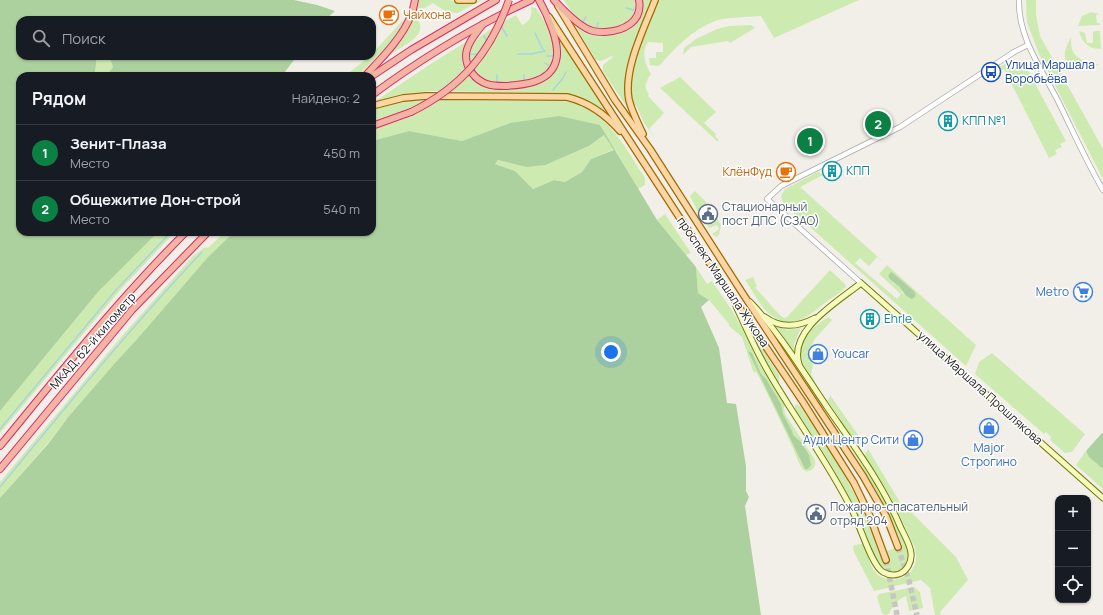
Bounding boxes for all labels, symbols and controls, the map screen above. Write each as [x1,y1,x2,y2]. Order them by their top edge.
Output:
cafe icon: Чайхона [378,4,400,26]
place label: Чайхона [403,6,451,23]
search box [16,16,376,60]
icon: search [30,27,52,49]
text: Поиск [62,28,106,49]
place label: Улица Маршала Воробьёва [1005,56,1095,87]
bus stop icon: Улица Маршала Воробьёва [980,61,1002,83]
text: Рядом [32,87,86,110]
text: Найдено: 2 [292,89,360,107]
pin: 2 [865,109,891,139]
building icon: КПП №1 [937,110,959,132]
place label: КПП №1 [962,112,1006,129]
pin: 1 [797,126,823,156]
text: Зенит-Плаза [70,133,167,154]
text: 1 [42,144,48,162]
text: 450 m [323,144,360,162]
text: Место [70,154,110,172]
building icon: КПП [821,160,843,182]
cafe icon: КлёнФуд [775,161,797,183]
place label: КПП [846,162,870,179]
place label: КлёнФуд [723,163,772,180]
text: Общежитие Дон-строй [70,189,241,210]
place label: Стационарный пост ДПС (СЗАО) [722,198,820,229]
text: 2 [41,200,49,218]
text: 540 m [323,200,360,218]
public building icon: Стационарный пост ДПС (СЗАО) [697,203,719,225]
text: Место [70,210,110,228]
street label: проспект Маршала Жукова [673,213,774,350]
supermarket icon: Metro [1072,281,1094,303]
place label: Metro [1036,283,1069,300]
street label: МКАД, 62-й километр [46,289,140,393]
building icon: Ehrle [859,308,881,330]
place label: Ehrle [884,310,912,327]
street label: улица Маршала Прошлякова [914,327,1047,449]
your location [601,342,621,362]
shop icon: Youcar [807,343,829,365]
place label: Youcar [832,345,870,362]
shop icon: Major Строгино [978,417,1000,439]
shop icon: Ауди Центр Сити [902,429,924,451]
place label: Ауди Центр Сити [803,431,899,448]
place label: Major Строгино [961,439,1017,470]
map controls [1055,495,1091,603]
button: + [1055,495,1091,531]
place label: Пожарно-спасательный отряд 204 [830,498,968,529]
public building icon: Пожарно-спасательный отряд 204 [805,503,827,525]
button: − [1055,531,1091,567]
button: locate [1055,567,1091,603]

